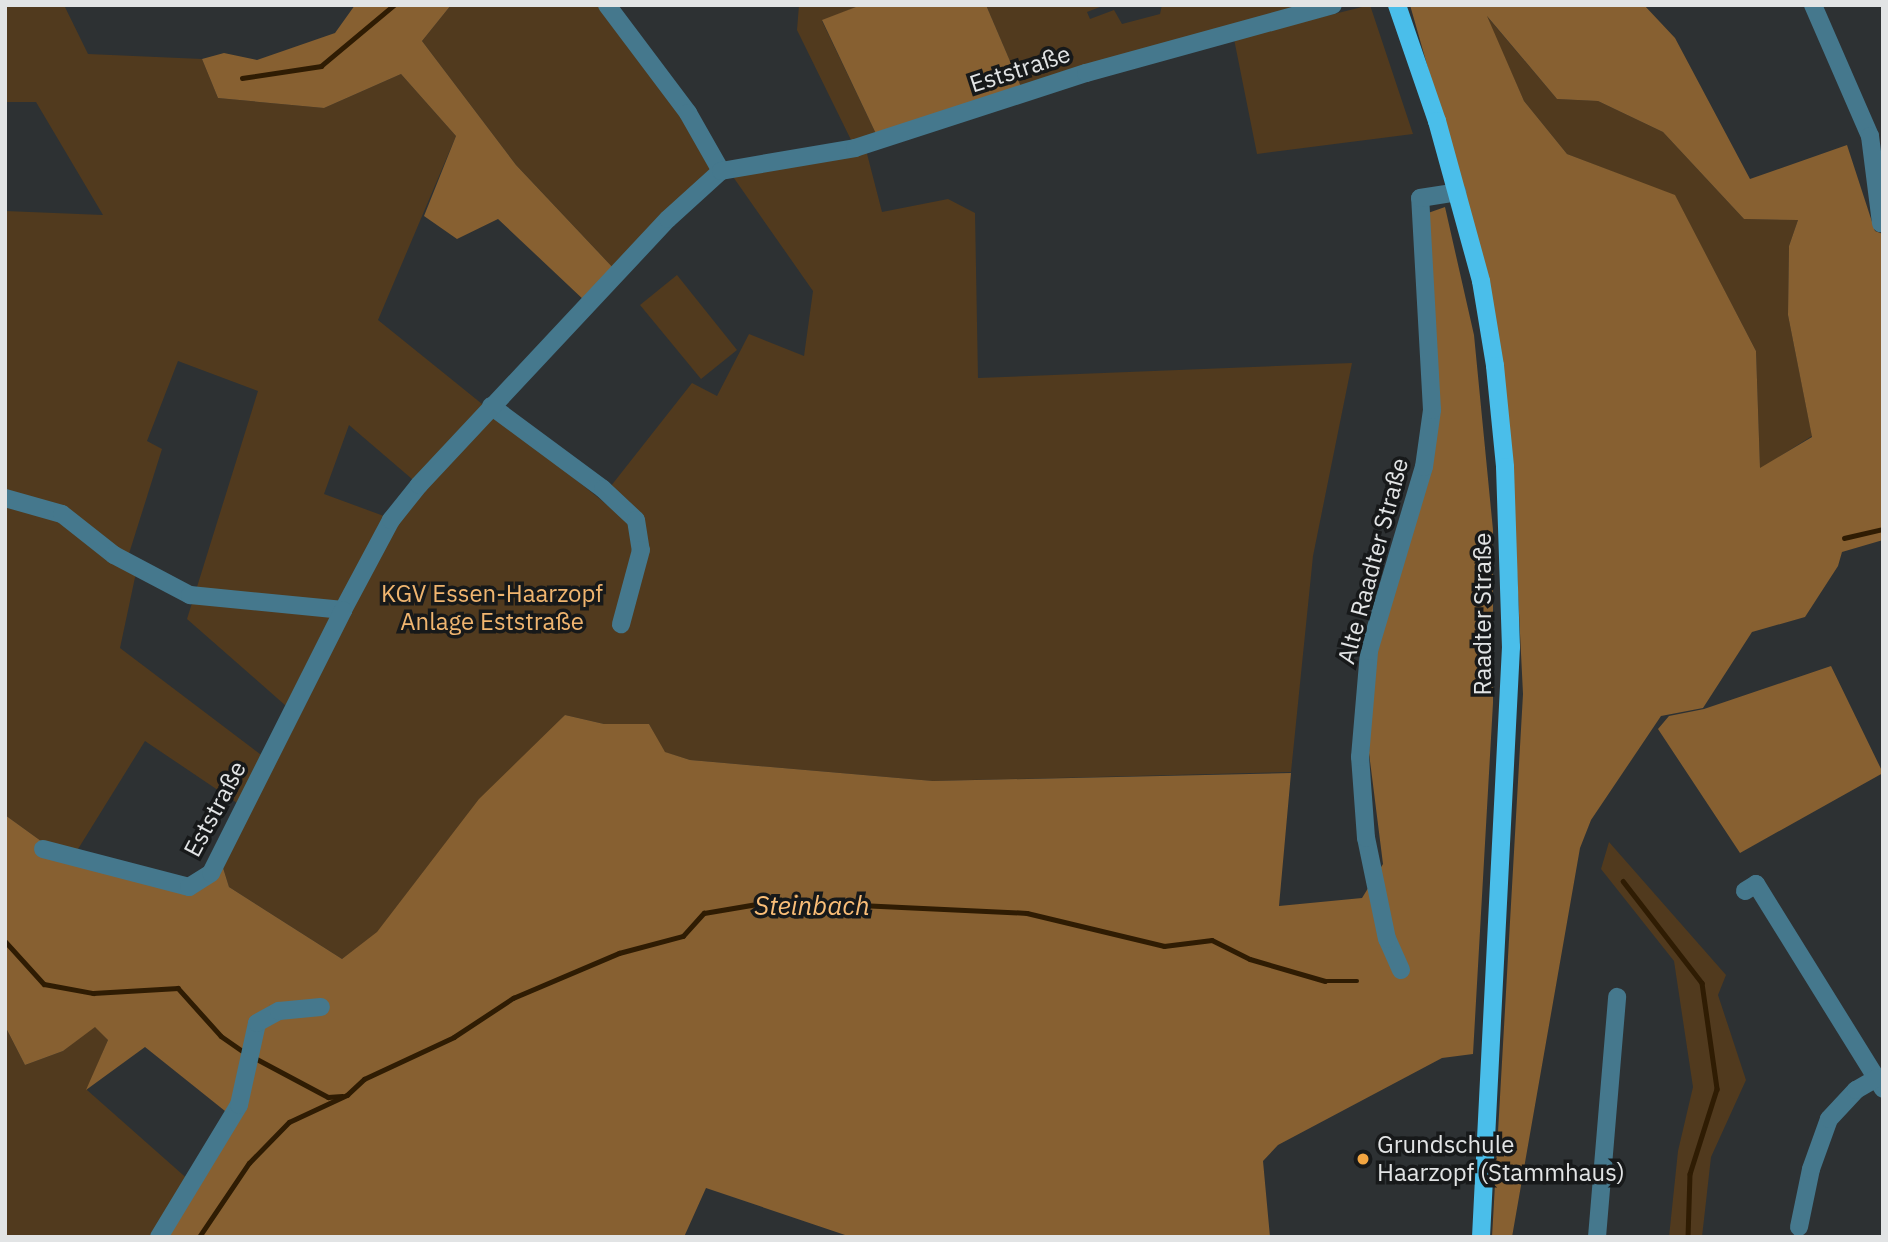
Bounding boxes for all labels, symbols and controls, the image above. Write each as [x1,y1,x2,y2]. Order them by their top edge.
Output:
street label: Eststraße [966,39,1074,99]
street label: Alte Raadter Straße [1332,455,1414,667]
street label: Raadter Straße [1469,532,1497,696]
park label: KGV Essen-Haarzopf Anlage Eststraße [381,580,603,636]
street label: Eststraße [178,756,252,862]
water label: Steinbach [754,890,870,922]
place label: Grundschule Haarzopf (Stammhaus) [1377,1131,1625,1187]
marker: Grundschule Haarzopf (Stammhaus) [1355,1151,1371,1167]

